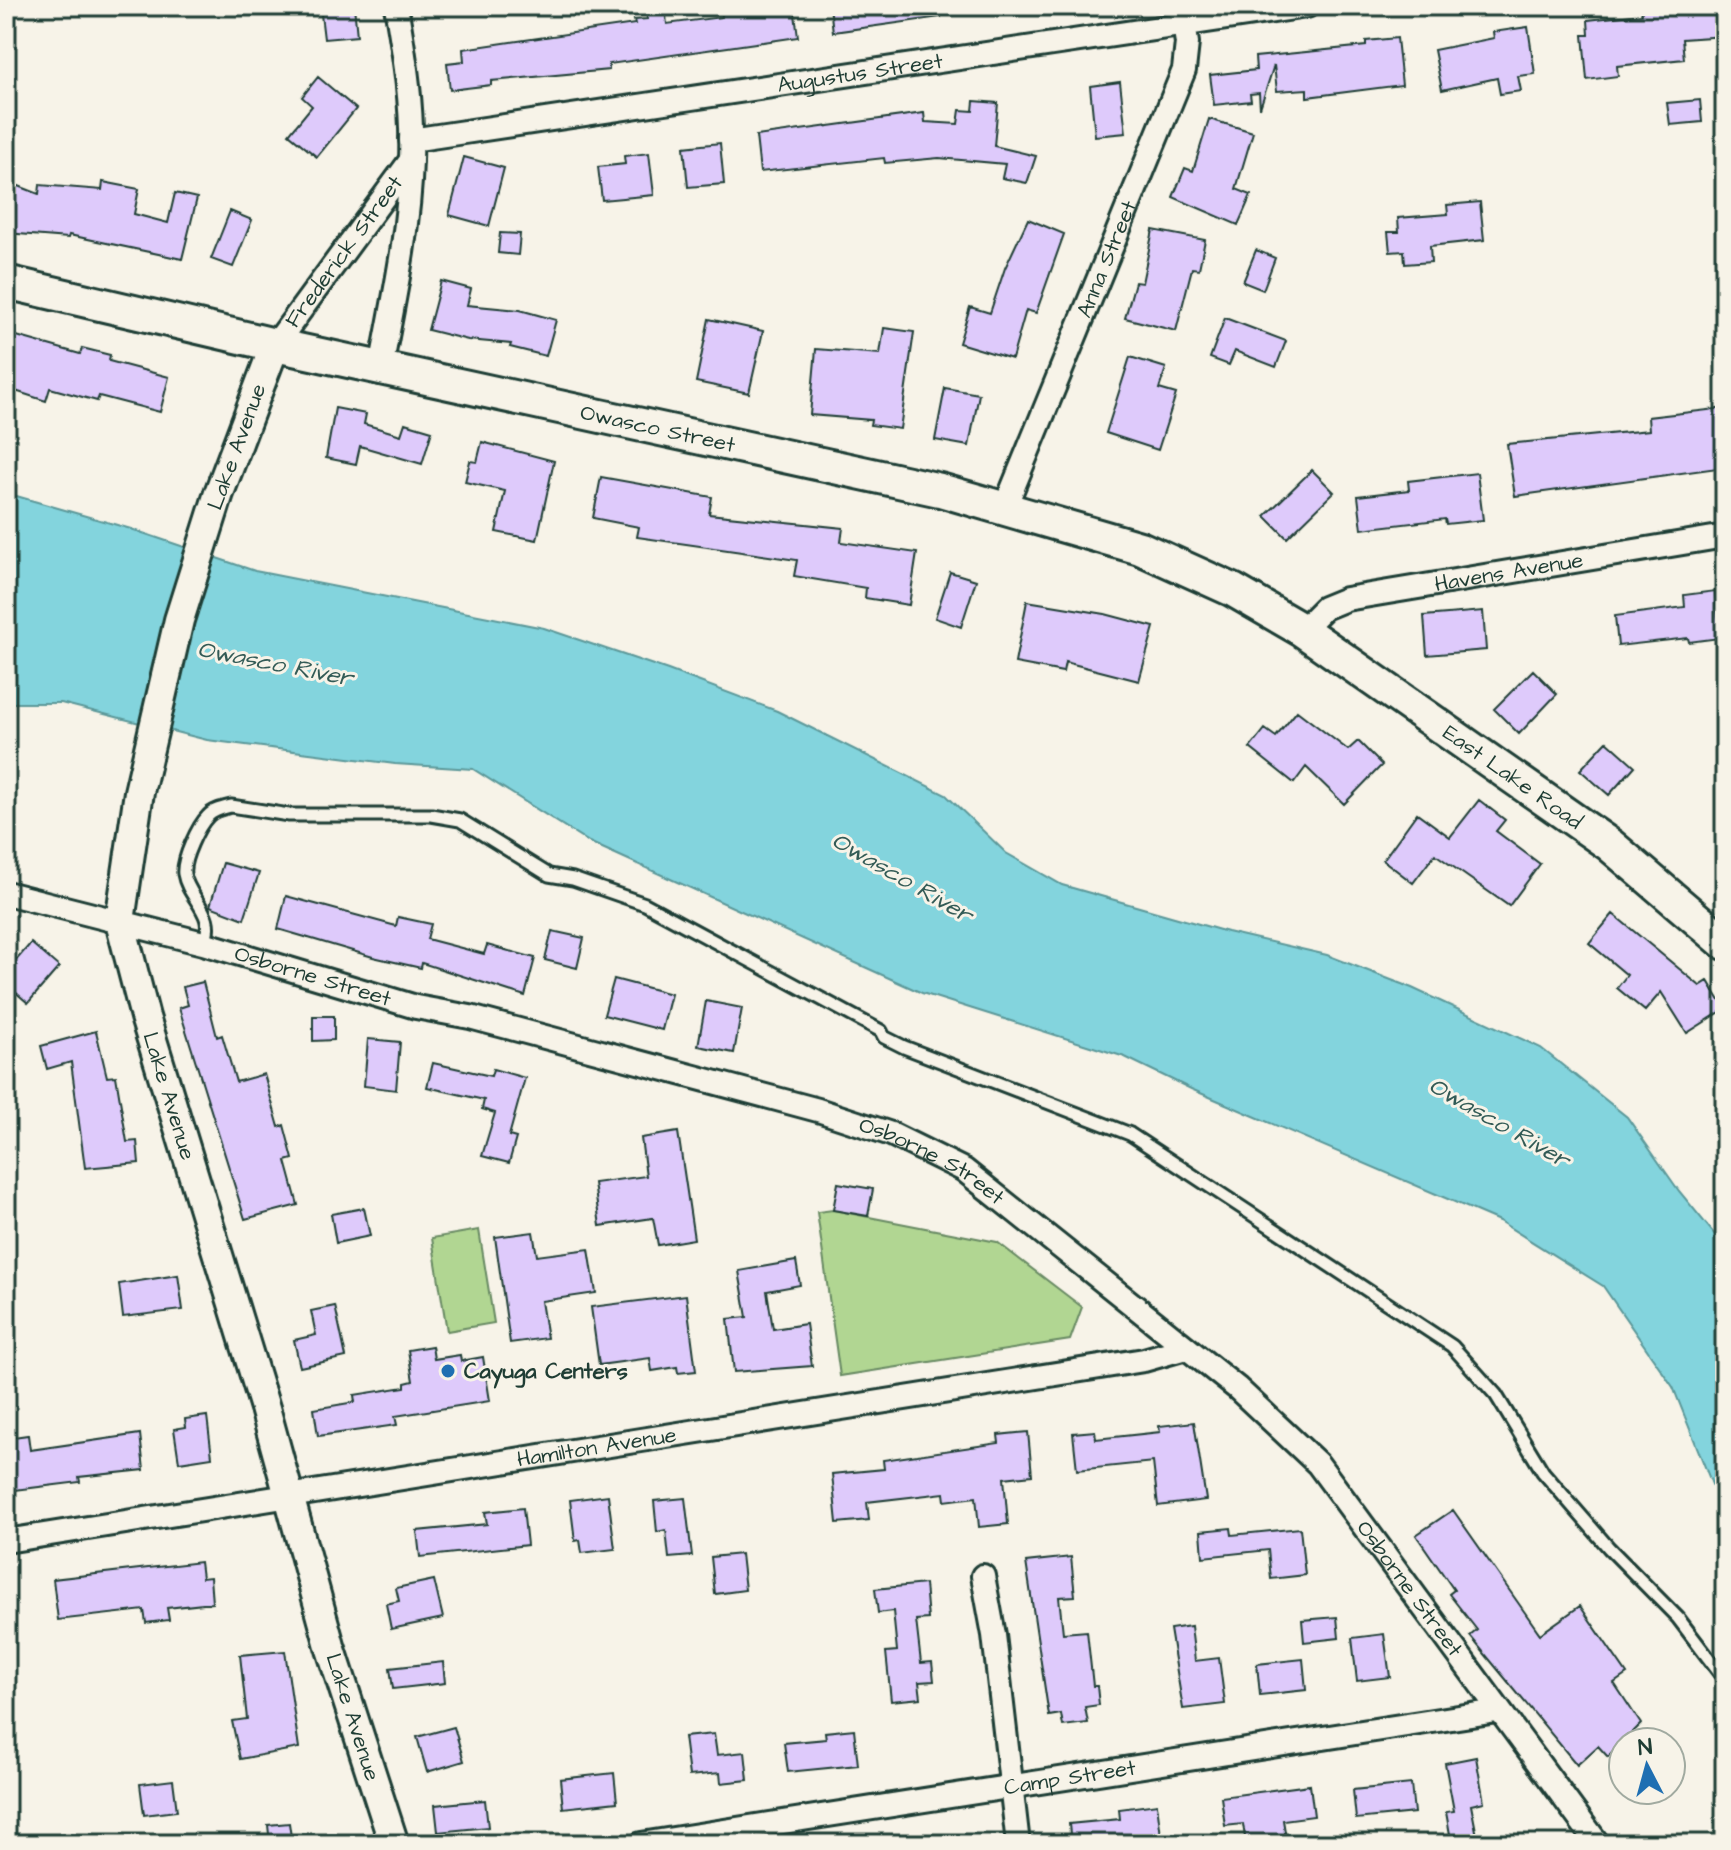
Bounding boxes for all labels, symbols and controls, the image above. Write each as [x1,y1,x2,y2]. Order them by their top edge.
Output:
street label: Augustus Street [775,45,945,101]
street label: Frederick Street [277,169,410,334]
street label: Anna Street [1069,196,1144,322]
street label: Lake Avenue [200,380,274,514]
street label: Owasco Street [577,396,738,460]
street label: Havens Avenue [1432,544,1586,600]
water label: Owasco River [194,632,358,696]
street label: East Lake Road [1437,717,1589,837]
water label: Owasco River [825,824,981,933]
street label: Osborne Street [231,938,395,1014]
street label: Lake Avenue [135,1028,203,1164]
water label: Owasco River [1422,1069,1578,1178]
street label: Osborne Street [855,1109,1011,1212]
place label: Cayuga Centers [464,1356,628,1389]
marker: Cayuga Centers [439,1362,457,1380]
street label: Hamilton Avenue [515,1419,679,1475]
street label: Osborne Street [1349,1514,1470,1663]
street label: Lake Avenue [318,1649,388,1785]
north arrow [1607,1726,1687,1806]
text: N [1637,1731,1654,1764]
street label: Camp Street [1002,1752,1138,1803]

